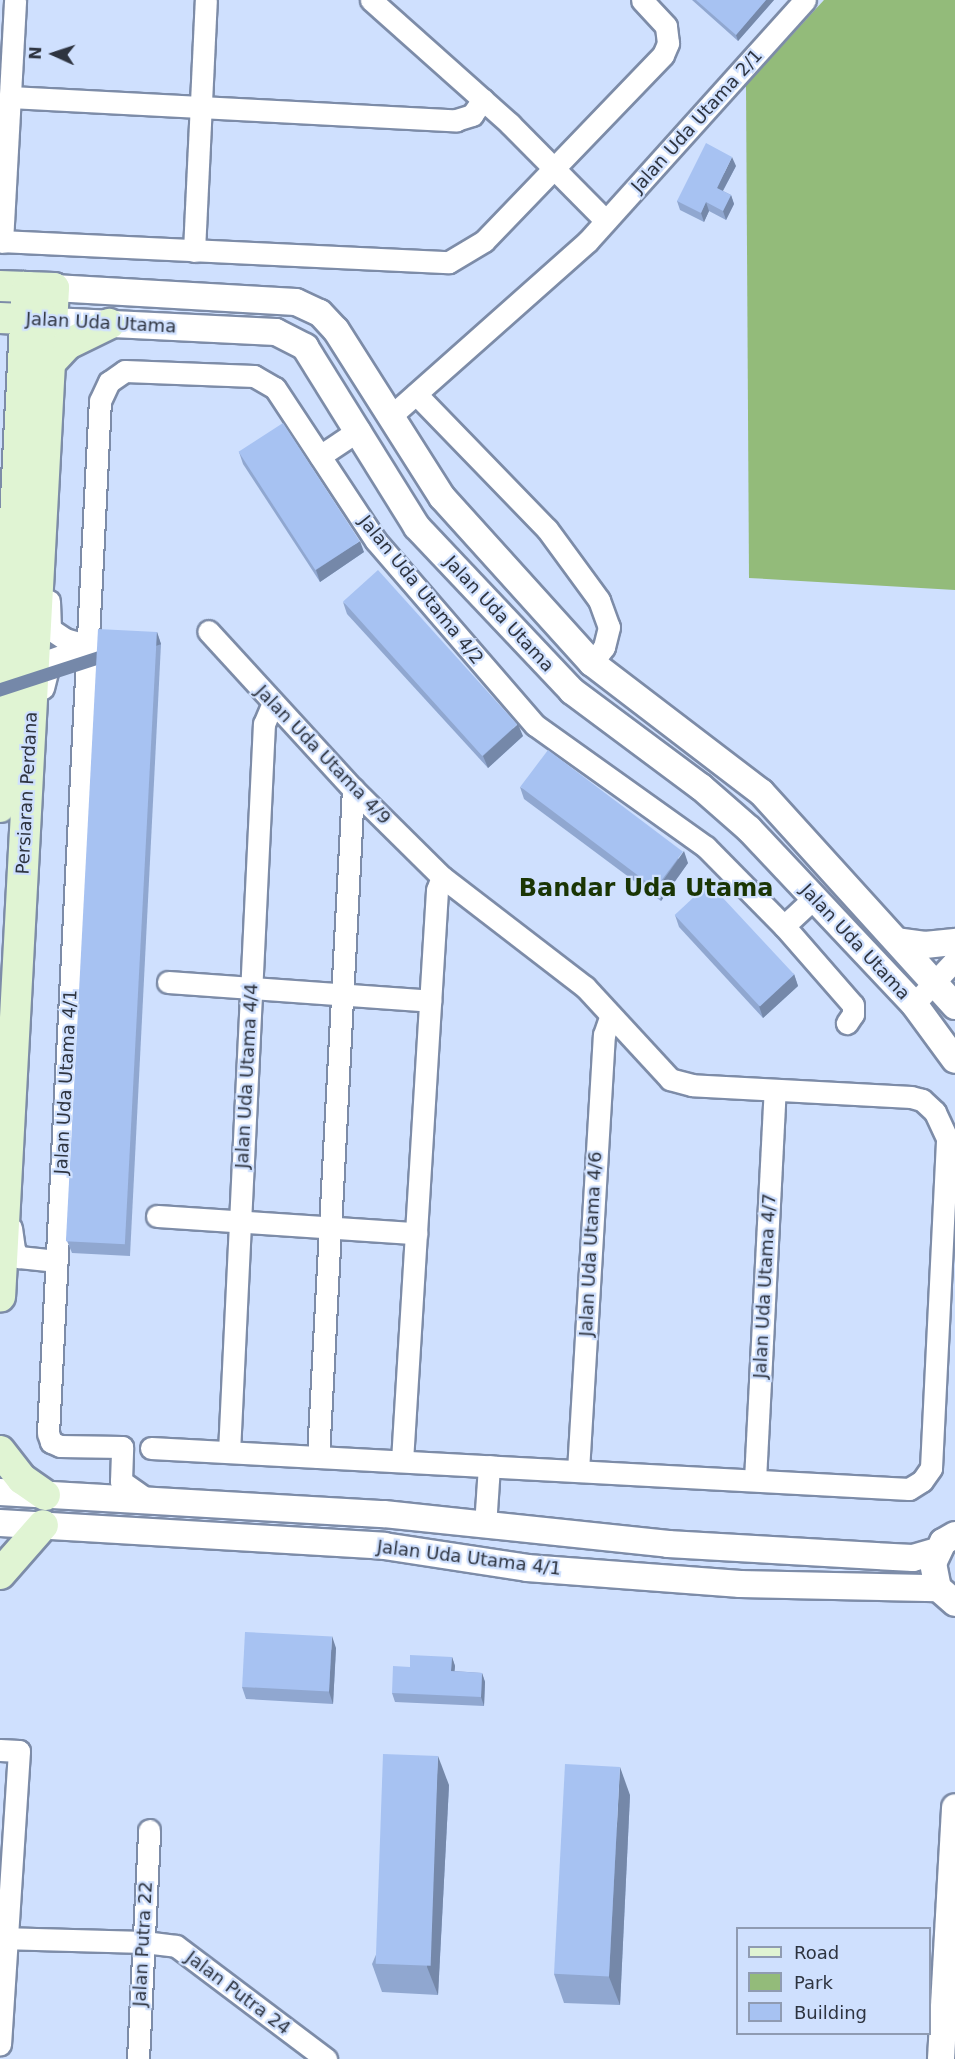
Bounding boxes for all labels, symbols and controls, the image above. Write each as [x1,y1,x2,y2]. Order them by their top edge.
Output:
north arrow [24,24,84,84]
street label: Jalan Uda Utama 2/1 [627,45,767,197]
text: N [26,46,45,60]
street label: Jalan Uda Utama [25,308,177,338]
street label: Jalan Uda Utama 4/2 [354,511,488,669]
street label: Jalan Uda Utama [440,552,558,676]
street label: Jalan Uda Utama 4/9 [251,681,395,829]
street label: Persiaran Perdana [12,711,42,875]
district label: Bandar Uda Utama [519,875,773,903]
street label: Jalan Uda Utama [796,880,914,1004]
street label: Jalan Uda Utama 4/4 [231,983,263,1169]
street label: Jalan Uda Utama 4/1 [50,989,82,1175]
street label: Jalan Uda Utama 4/6 [575,1151,607,1337]
street label: Jalan Uda Utama 4/7 [749,1193,781,1379]
street label: Jalan Uda Utama 4/1 [376,1536,562,1580]
street label: Jalan Putra 22 [129,1881,157,2007]
legend [736,1927,931,2035]
text: Road [794,1942,839,1963]
street label: Jalan Putra 24 [181,1947,295,2039]
text: Park [794,1972,833,1993]
text: Building [794,2002,867,2023]

